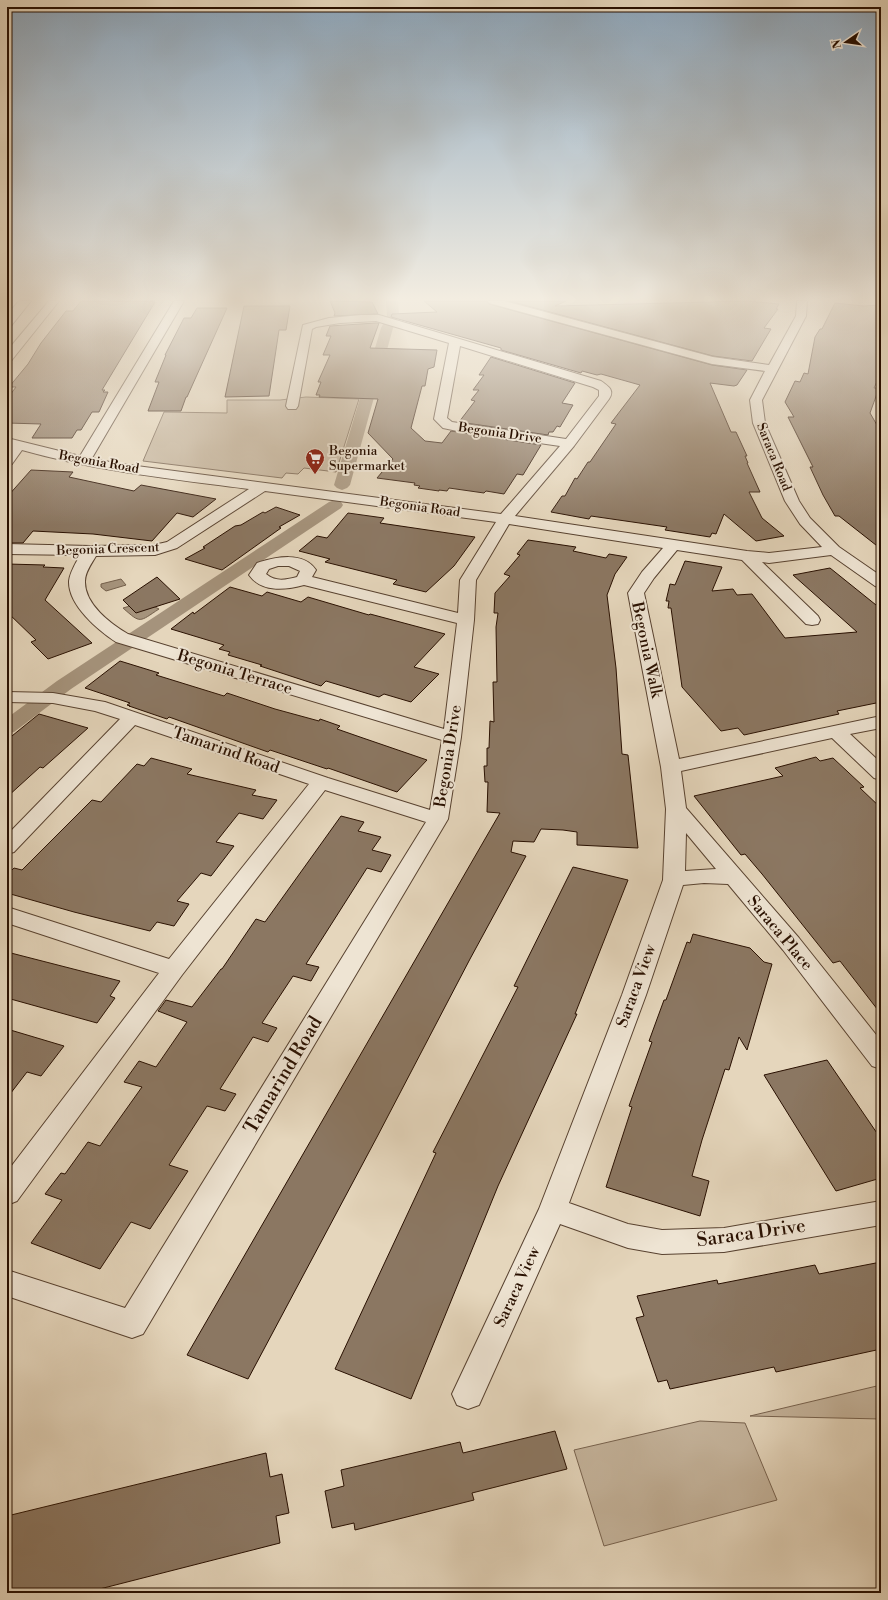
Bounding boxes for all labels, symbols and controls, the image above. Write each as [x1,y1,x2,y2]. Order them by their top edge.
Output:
north arrow [826,22,866,62]
text: N [829,38,845,50]
street label: Begonia Drive [456,419,543,447]
street label: Saraca Road [753,421,795,494]
place label: Begonia Supermarket [328,443,406,474]
street label: Begonia Road [57,447,141,477]
supermarket icon: Begonia Supermarket [304,447,326,475]
street label: Begonia Road [378,493,462,521]
street label: Begonia Crescent [55,539,160,559]
street label: Begonia Walk [627,599,667,701]
street label: Begonia Terrace [174,645,295,699]
street label: Begonia Drive [430,703,466,810]
street label: Tamarind Road [170,722,282,778]
street label: Saraca Place [743,891,817,975]
street label: Saraca View [612,941,661,1030]
street label: Tamarind Road [238,1012,328,1138]
street label: Saraca Drive [695,1213,807,1253]
street label: Saraca View [490,1243,545,1330]

